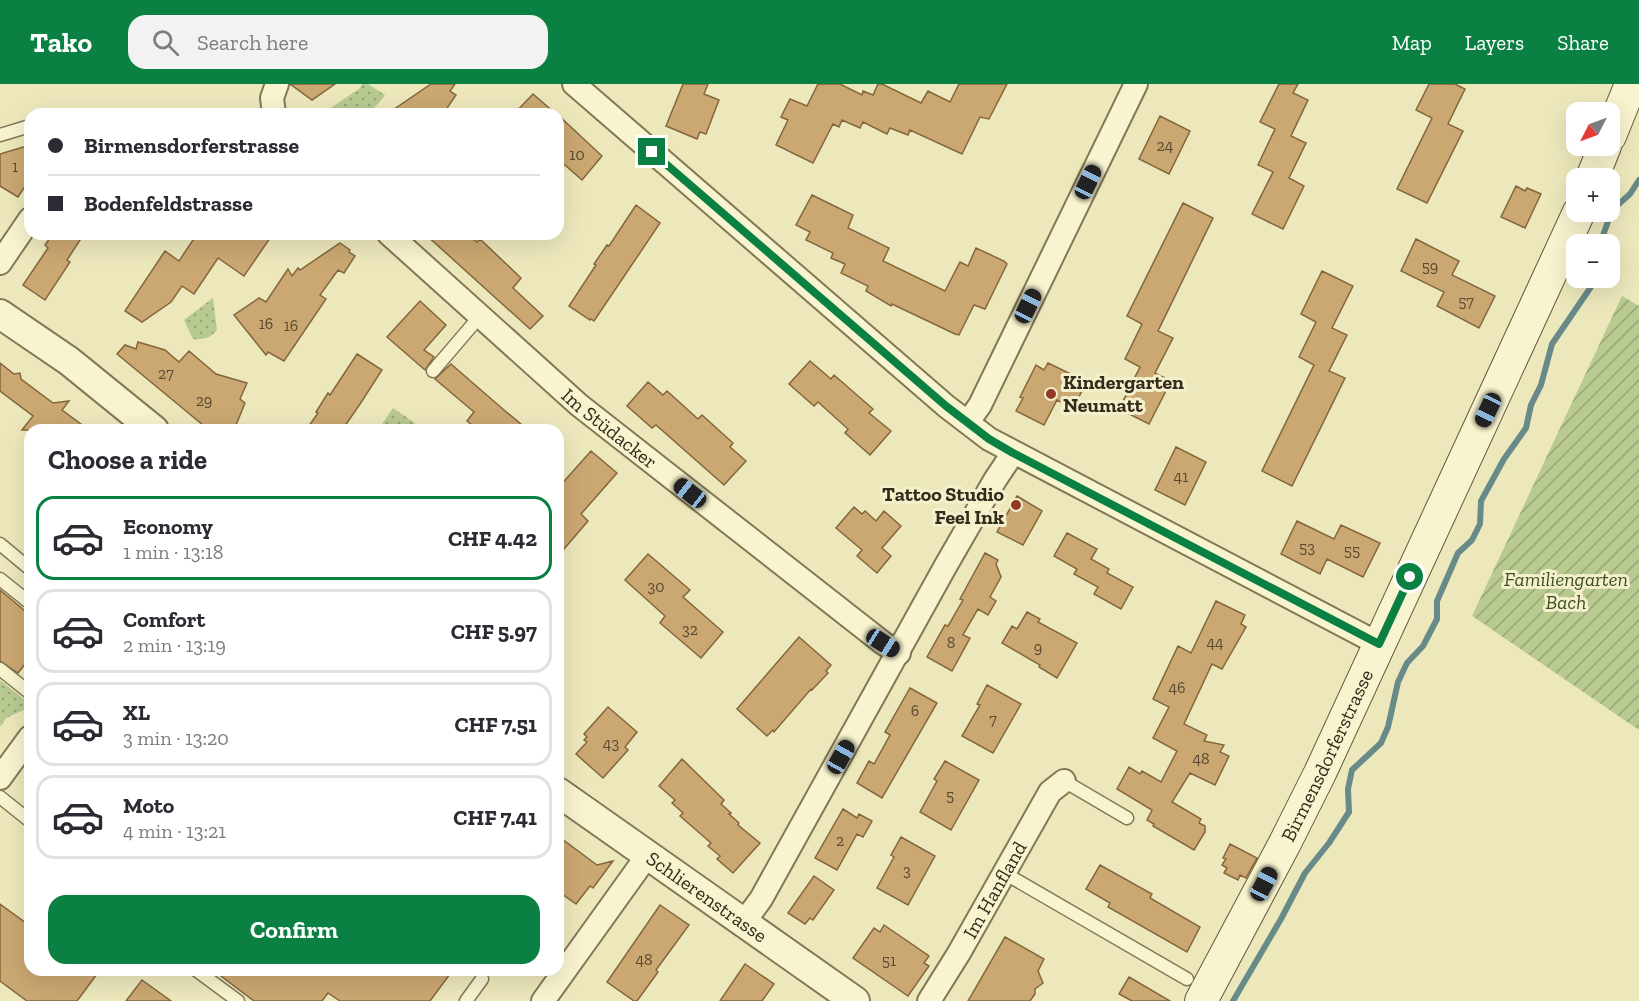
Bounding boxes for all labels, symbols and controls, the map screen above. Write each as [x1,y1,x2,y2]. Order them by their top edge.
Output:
search box [128,15,548,69]
text: Tako [30,26,92,59]
icon: search [149,26,182,59]
text: Search here [197,29,308,56]
text: Map [1392,30,1432,55]
text: Layers [1465,30,1524,55]
text: Share [1557,30,1609,55]
north arrow [1566,102,1620,156]
map controls [1566,102,1620,288]
text: Birmensdorferstrasse [84,132,299,159]
house number: 24 [1157,136,1174,155]
route end [638,138,665,165]
house number: 10 [569,145,585,164]
house number: 1 [12,157,18,176]
car [1072,162,1104,202]
button: + [1566,168,1620,222]
text: Bodenfeldstrasse [84,190,253,217]
button: − [1566,234,1620,288]
house number: 59 [1422,257,1438,276]
car [1012,286,1044,326]
house number: 57 [1458,292,1474,311]
house number: 16 [259,314,273,333]
house number: 16 [284,316,298,335]
house number: 27 [158,364,174,383]
place label: Kindergarten Neumatt [1063,370,1184,417]
street label: Im Stüdacker [557,383,662,474]
marker: Kindergarten Neumatt [1044,387,1058,401]
car [1472,390,1504,430]
house number: 29 [196,391,212,410]
text: Choose a ride [48,444,207,476]
house number: 41 [1174,467,1188,486]
car [670,475,710,511]
place label: Tattoo Studio Feel Ink [882,482,1005,529]
marker: Tattoo Studio Feel Ink [1009,498,1023,512]
icon: car [51,511,105,565]
text: Economy [123,513,213,540]
text: CHF 4.42 [448,525,537,552]
house number: 53 [1299,538,1315,557]
text: 1 min · 13:18 [123,540,223,564]
house number: 55 [1344,541,1360,560]
route start [1396,563,1423,590]
park label: Familiengarten Bach [1504,567,1628,614]
house number: 30 [647,577,665,596]
icon: car [51,604,105,658]
text: Comfort [123,606,205,633]
text: CHF 5.97 [451,618,537,645]
house number: 32 [682,620,698,639]
car [863,626,903,660]
text: 2 min · 13:19 [123,633,226,657]
house number: 8 [947,633,955,652]
house number: 44 [1206,633,1224,652]
house number: 9 [1034,638,1042,657]
street label: Birmensdorferstrasse [1276,666,1378,846]
house number: 46 [1168,678,1186,697]
icon: car [51,697,105,751]
text: XL [123,699,150,726]
house number: 6 [911,701,919,720]
house number: 7 [989,710,997,729]
text: CHF 7.51 [454,711,537,738]
text: 3 min · 13:20 [123,726,229,750]
house number: 43 [603,734,619,753]
car [824,737,858,777]
house number: 48 [1192,749,1210,768]
house number: 5 [946,786,954,805]
icon: car [51,790,105,844]
text: Moto [123,792,174,819]
text: CHF 7.41 [453,804,537,831]
text: 4 min · 13:21 [123,819,226,843]
house number: 2 [836,831,844,850]
street label: Im Hanfland [958,837,1032,943]
street label: Schlierenstrasse [642,846,772,947]
house number: 3 [903,861,911,880]
car [1248,864,1280,904]
button: Confirm [48,895,540,964]
house number: 48 [635,950,653,969]
house number: 51 [882,951,896,970]

